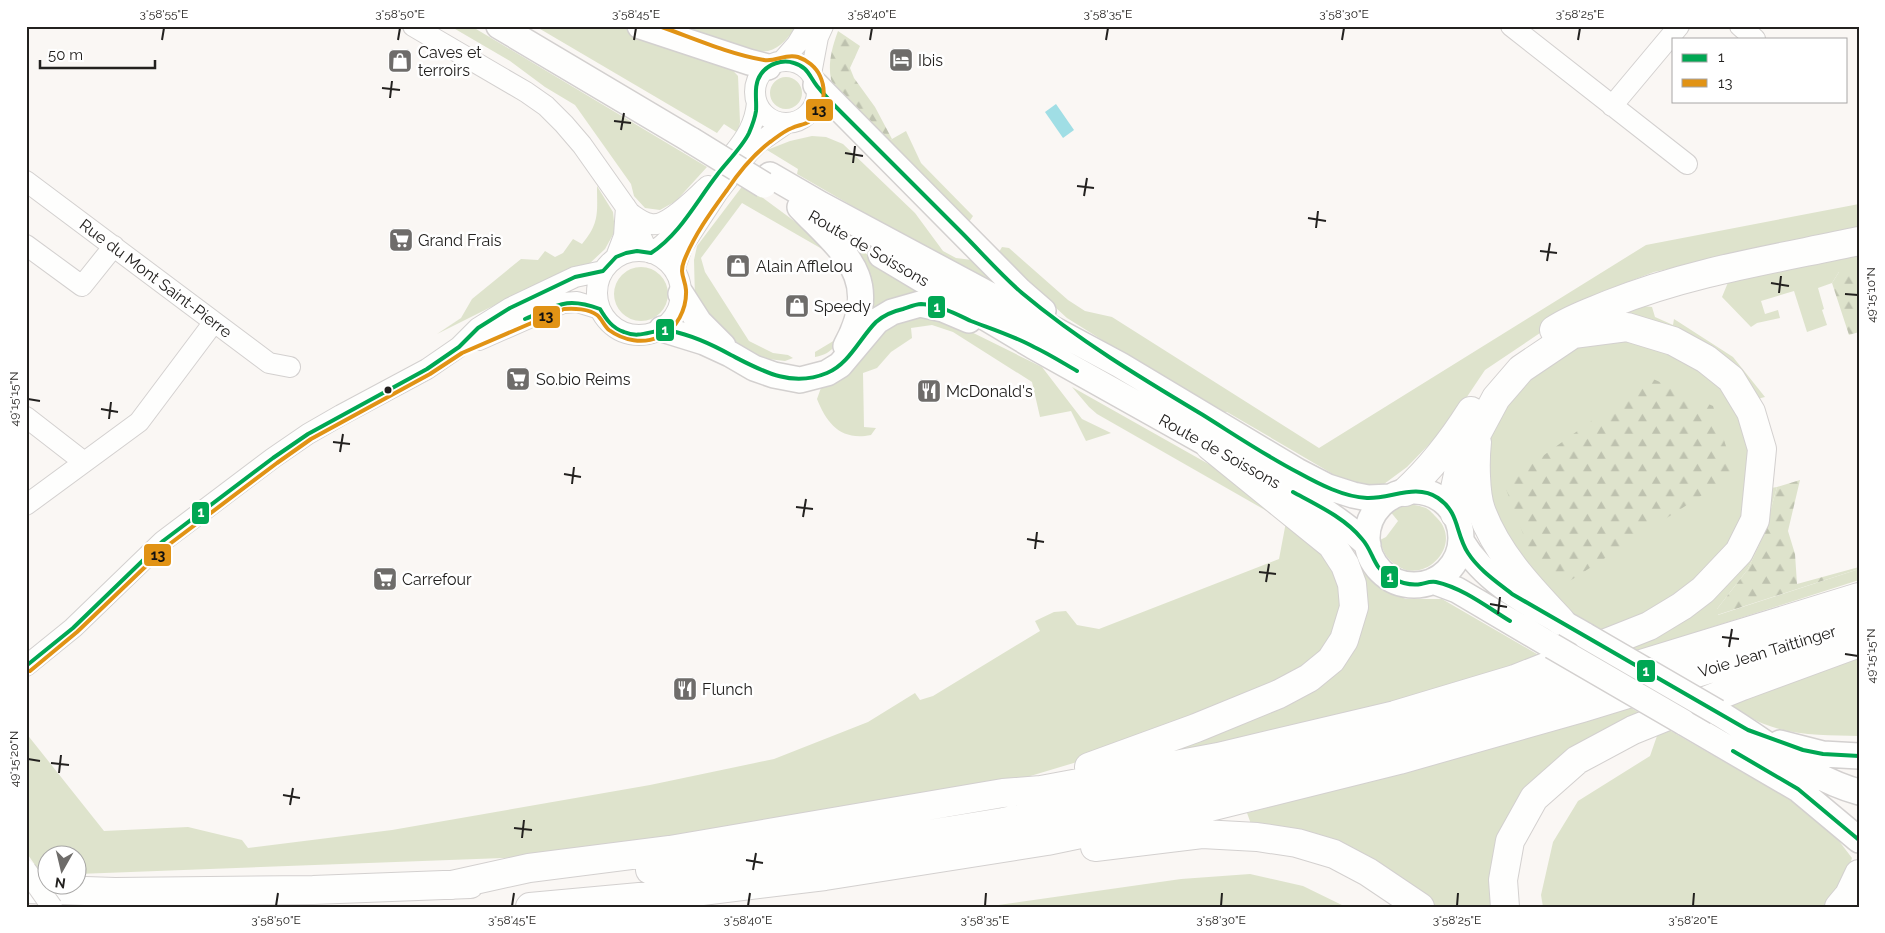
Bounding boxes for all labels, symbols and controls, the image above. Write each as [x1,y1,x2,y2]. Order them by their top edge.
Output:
text: 3°58'55"E [140,7,188,21]
text: 3°58'50"E [375,7,425,21]
text: 3°58'45"E [612,7,660,21]
text: 3°58'40"E [848,7,896,21]
text: 3°58'35"E [1084,7,1132,21]
text: 3°58'30"E [1319,7,1369,21]
text: 3°58'25"E [1556,7,1604,21]
scale bar [40,38,155,70]
legend [1672,38,1848,102]
place label: Caves et terroirs [418,43,482,80]
text: 50 m [48,46,83,64]
hotel icon: Ibis [888,47,914,73]
shop icon: Caves et terroirs [387,48,413,74]
text: 1 [1718,48,1725,66]
place label: Ibis [918,51,943,70]
text: 13 [1718,74,1732,92]
line badge: 13 [805,98,834,122]
text: 13 [812,102,827,118]
street label: Route de Soissons [805,206,933,291]
street label: Rue du Mont Saint-Pierre [76,215,235,342]
supermarket icon: Grand Frais [388,227,414,253]
place label: Grand Frais [418,231,502,250]
shop icon: Alain Afflelou [725,253,751,279]
place label: Alain Afflelou [756,257,853,276]
text: 49°15'10"N [1864,267,1878,323]
shop icon: Speedy [784,293,810,319]
line badge: 1 [927,295,946,319]
place label: Speedy [814,297,871,316]
text: 1 [934,299,941,315]
line badge: 13 [532,305,561,329]
text: 13 [539,308,554,324]
line badge: 1 [655,318,675,342]
text: 1 [662,322,669,338]
supermarket icon: So.bio Reims [505,366,531,392]
place label: So.bio Reims [536,370,631,389]
text: 49°15'15"N [7,372,21,426]
restaurant icon: McDonald's [916,378,942,404]
place label: McDonald's [946,382,1033,401]
unlabelled marker [383,385,393,395]
street label: Route de Soissons [1156,410,1284,493]
line badge: 1 [191,501,210,525]
text: 1 [198,504,205,520]
line badge: 13 [143,543,172,567]
text: 13 [151,547,166,563]
line badge: 1 [1380,565,1399,589]
supermarket icon: Carrefour [372,566,398,592]
text: 1 [1387,569,1394,585]
place label: Carrefour [402,570,472,589]
street label: Voie Jean Taittinger [1696,621,1839,681]
text: 49°15'15"N [1864,629,1878,683]
line badge: 1 [1636,659,1656,683]
text: 1 [1643,663,1650,679]
restaurant icon: Flunch [672,676,698,702]
place label: Flunch [702,680,753,699]
text: 49°15'20"N [7,731,21,787]
north arrow [38,846,88,896]
text: N [54,874,67,892]
text: 3°58'50"E [251,913,301,927]
text: 3°58'45"E [488,913,536,927]
text: 3°58'40"E [724,913,772,927]
text: 3°58'35"E [961,913,1009,927]
text: 3°58'30"E [1196,913,1246,927]
text: 3°58'25"E [1433,913,1481,927]
text: 3°58'20"E [1668,913,1718,927]

